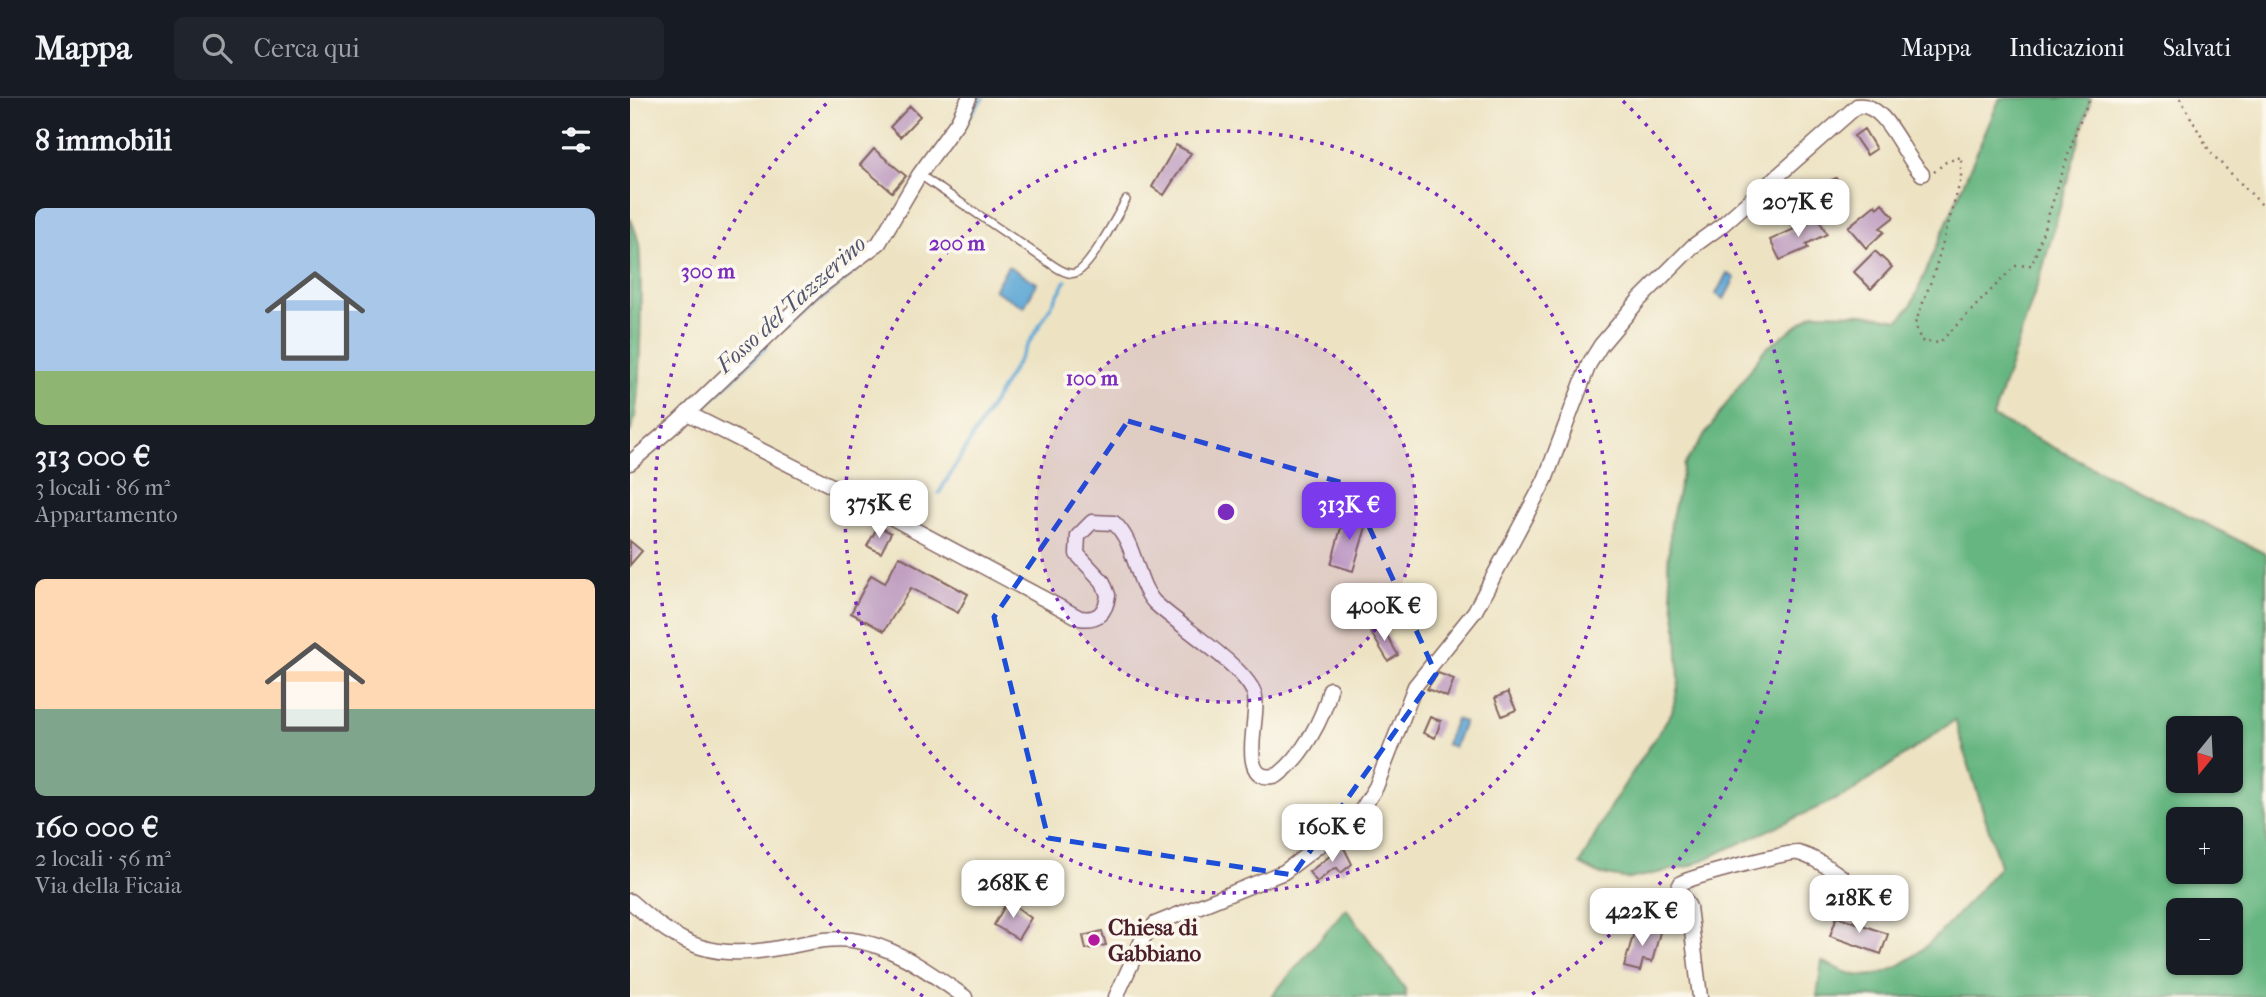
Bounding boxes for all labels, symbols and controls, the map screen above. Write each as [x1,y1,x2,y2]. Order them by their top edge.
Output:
search box [174,17,664,80]
text: Mappa [35,29,132,68]
icon: search [198,29,236,67]
text: Cerca qui [254,33,360,64]
text: Mappa [1901,34,1971,62]
text: Indicazioni [2009,34,2125,62]
text: Salvati [2163,34,2231,62]
icon: filters [557,121,595,159]
text: 8 immobili [35,123,172,158]
pin: 207K € [1741,180,1855,239]
text: 207K € [1763,188,1833,215]
water label: Fosso del Tazzerino [710,229,872,379]
text: 200 m [929,231,986,255]
icon: home [252,253,378,379]
text: 300 m [681,259,735,283]
text: 100 m [1066,366,1119,390]
text: 313 000 € [35,439,151,474]
text: 3 locali · 86 m² [35,474,170,501]
pin: 375K € [822,480,936,540]
pin: 313K € [1292,482,1406,542]
text: 375K € [846,489,912,516]
text: 313K € [1318,491,1380,518]
centre of rings [1214,500,1238,524]
text: Appartamento [35,501,178,528]
pin: 400K € [1327,584,1441,643]
text: 400K € [1347,592,1421,619]
icon: home [252,624,378,750]
north arrow [2166,716,2244,793]
map controls [2166,716,2243,975]
pin: 160K € [1275,804,1389,864]
button: + [2166,807,2243,884]
text: 160 000 € [35,810,159,845]
text: 160K € [1298,813,1366,840]
text: 2 locali · 56 m² [35,845,171,872]
pin: 268K € [956,860,1070,920]
text: 268K € [977,869,1049,896]
text: Via della Ficaia [35,872,182,899]
pin: 218K € [1802,876,1916,935]
text: 218K € [1826,884,1892,911]
pin: 422K € [1585,888,1699,948]
text: 422K € [1606,897,1678,924]
button: − [2166,898,2243,975]
place label: Chiesa di Gabbiano [1108,914,1201,967]
marker: Chiesa di Gabbiano [1086,932,1102,948]

